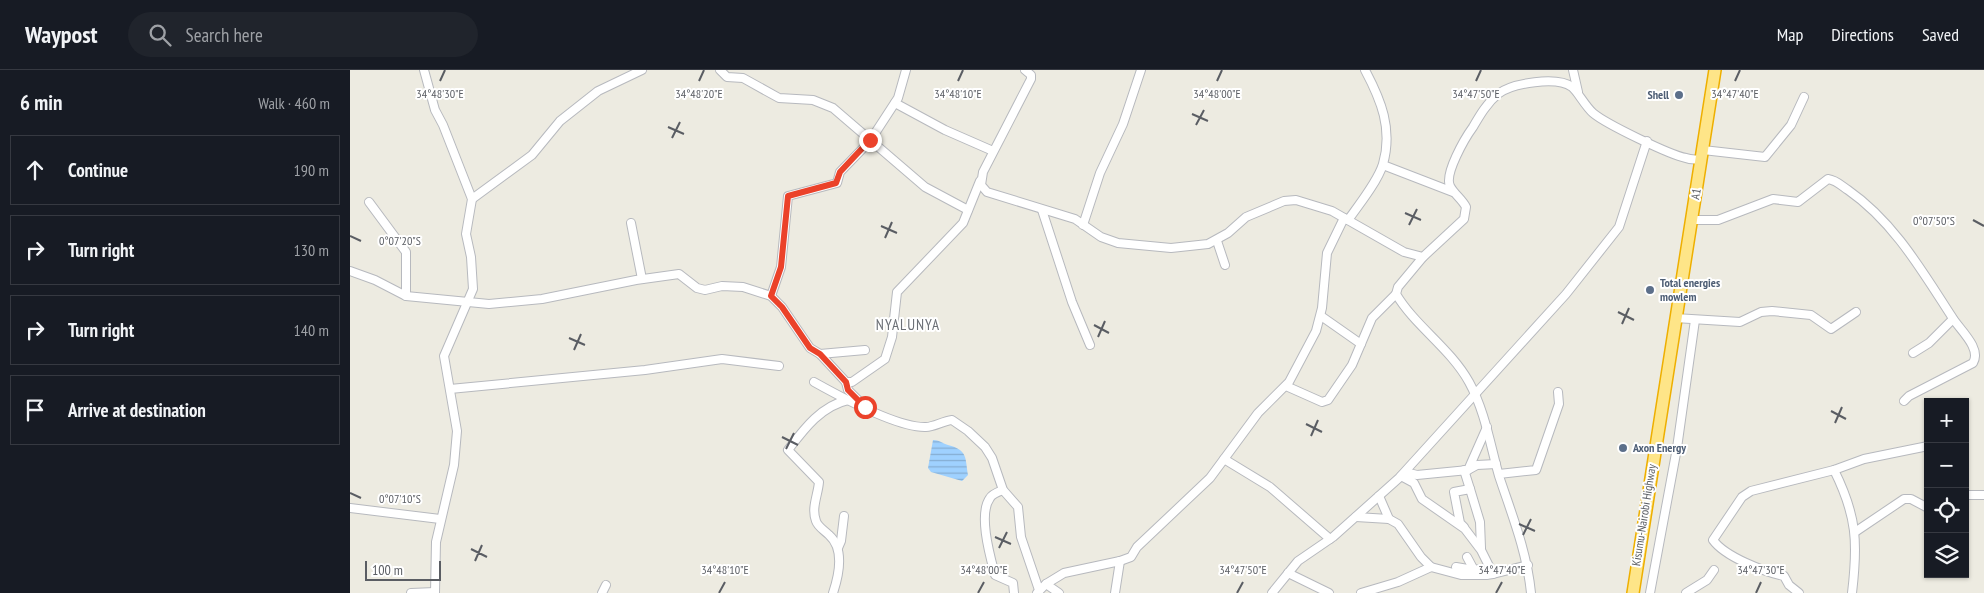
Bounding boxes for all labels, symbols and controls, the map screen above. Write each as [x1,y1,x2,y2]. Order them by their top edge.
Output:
search box [128,12,478,57]
text: Waypost [25,19,98,50]
icon: search [146,21,174,49]
text: Search here [186,23,263,47]
text: Map [1777,23,1803,46]
text: Directions [1831,23,1894,46]
text: Saved [1922,23,1959,46]
text: 34°48'30"E [416,86,464,101]
text: 34°48'20"E [675,86,723,101]
text: 34°48'10"E [934,86,982,101]
text: 34°48'00"E [1193,86,1241,101]
text: 34°47'50"E [1452,86,1500,101]
text: 34°47'40"E [1711,86,1759,101]
place label: Shell [1647,87,1669,102]
text: 6 min [20,89,62,116]
marker: Shell [1673,89,1685,101]
text: Walk · 460 m [258,93,330,113]
route end [859,129,882,152]
icon: ahead [21,156,49,184]
text: Continue [68,158,128,182]
text: 190 m [294,160,329,180]
street label: A1 [1687,187,1704,201]
text: 0°07'50"S [1913,213,1955,228]
text: 0°07'20"S [379,233,421,248]
icon: right [21,236,49,264]
text: Turn right [68,238,134,262]
text: 130 m [294,240,329,260]
place label: Total energies mowlem [1660,275,1720,304]
marker: Total energies mowlem [1644,284,1656,296]
district label: NYALUNYA [876,315,940,334]
icon: right [21,316,49,344]
text: Turn right [68,318,134,342]
text: 140 m [294,320,329,340]
icon: arrive [21,396,49,424]
route start [854,396,877,419]
text: Arrive at destination [68,398,206,422]
map controls [1924,398,1969,578]
button: + [1924,398,1969,443]
place label: Axon Energy [1632,440,1686,455]
marker: Axon Energy [1617,442,1629,454]
button: − [1924,443,1969,488]
street label: Kisumu-Nairobi Highway [1628,462,1659,567]
button: locate [1924,488,1969,533]
text: 0°07'10"S [379,491,421,506]
button: layers [1924,533,1969,578]
scale bar [365,558,441,581]
text: 100 m [372,561,403,579]
text: 34°48'10"E [701,562,749,577]
text: 34°48'00"E [960,562,1008,577]
text: 34°47'50"E [1219,562,1267,577]
text: 34°47'40"E [1478,562,1526,577]
text: 34°47'30"E [1737,562,1785,577]

